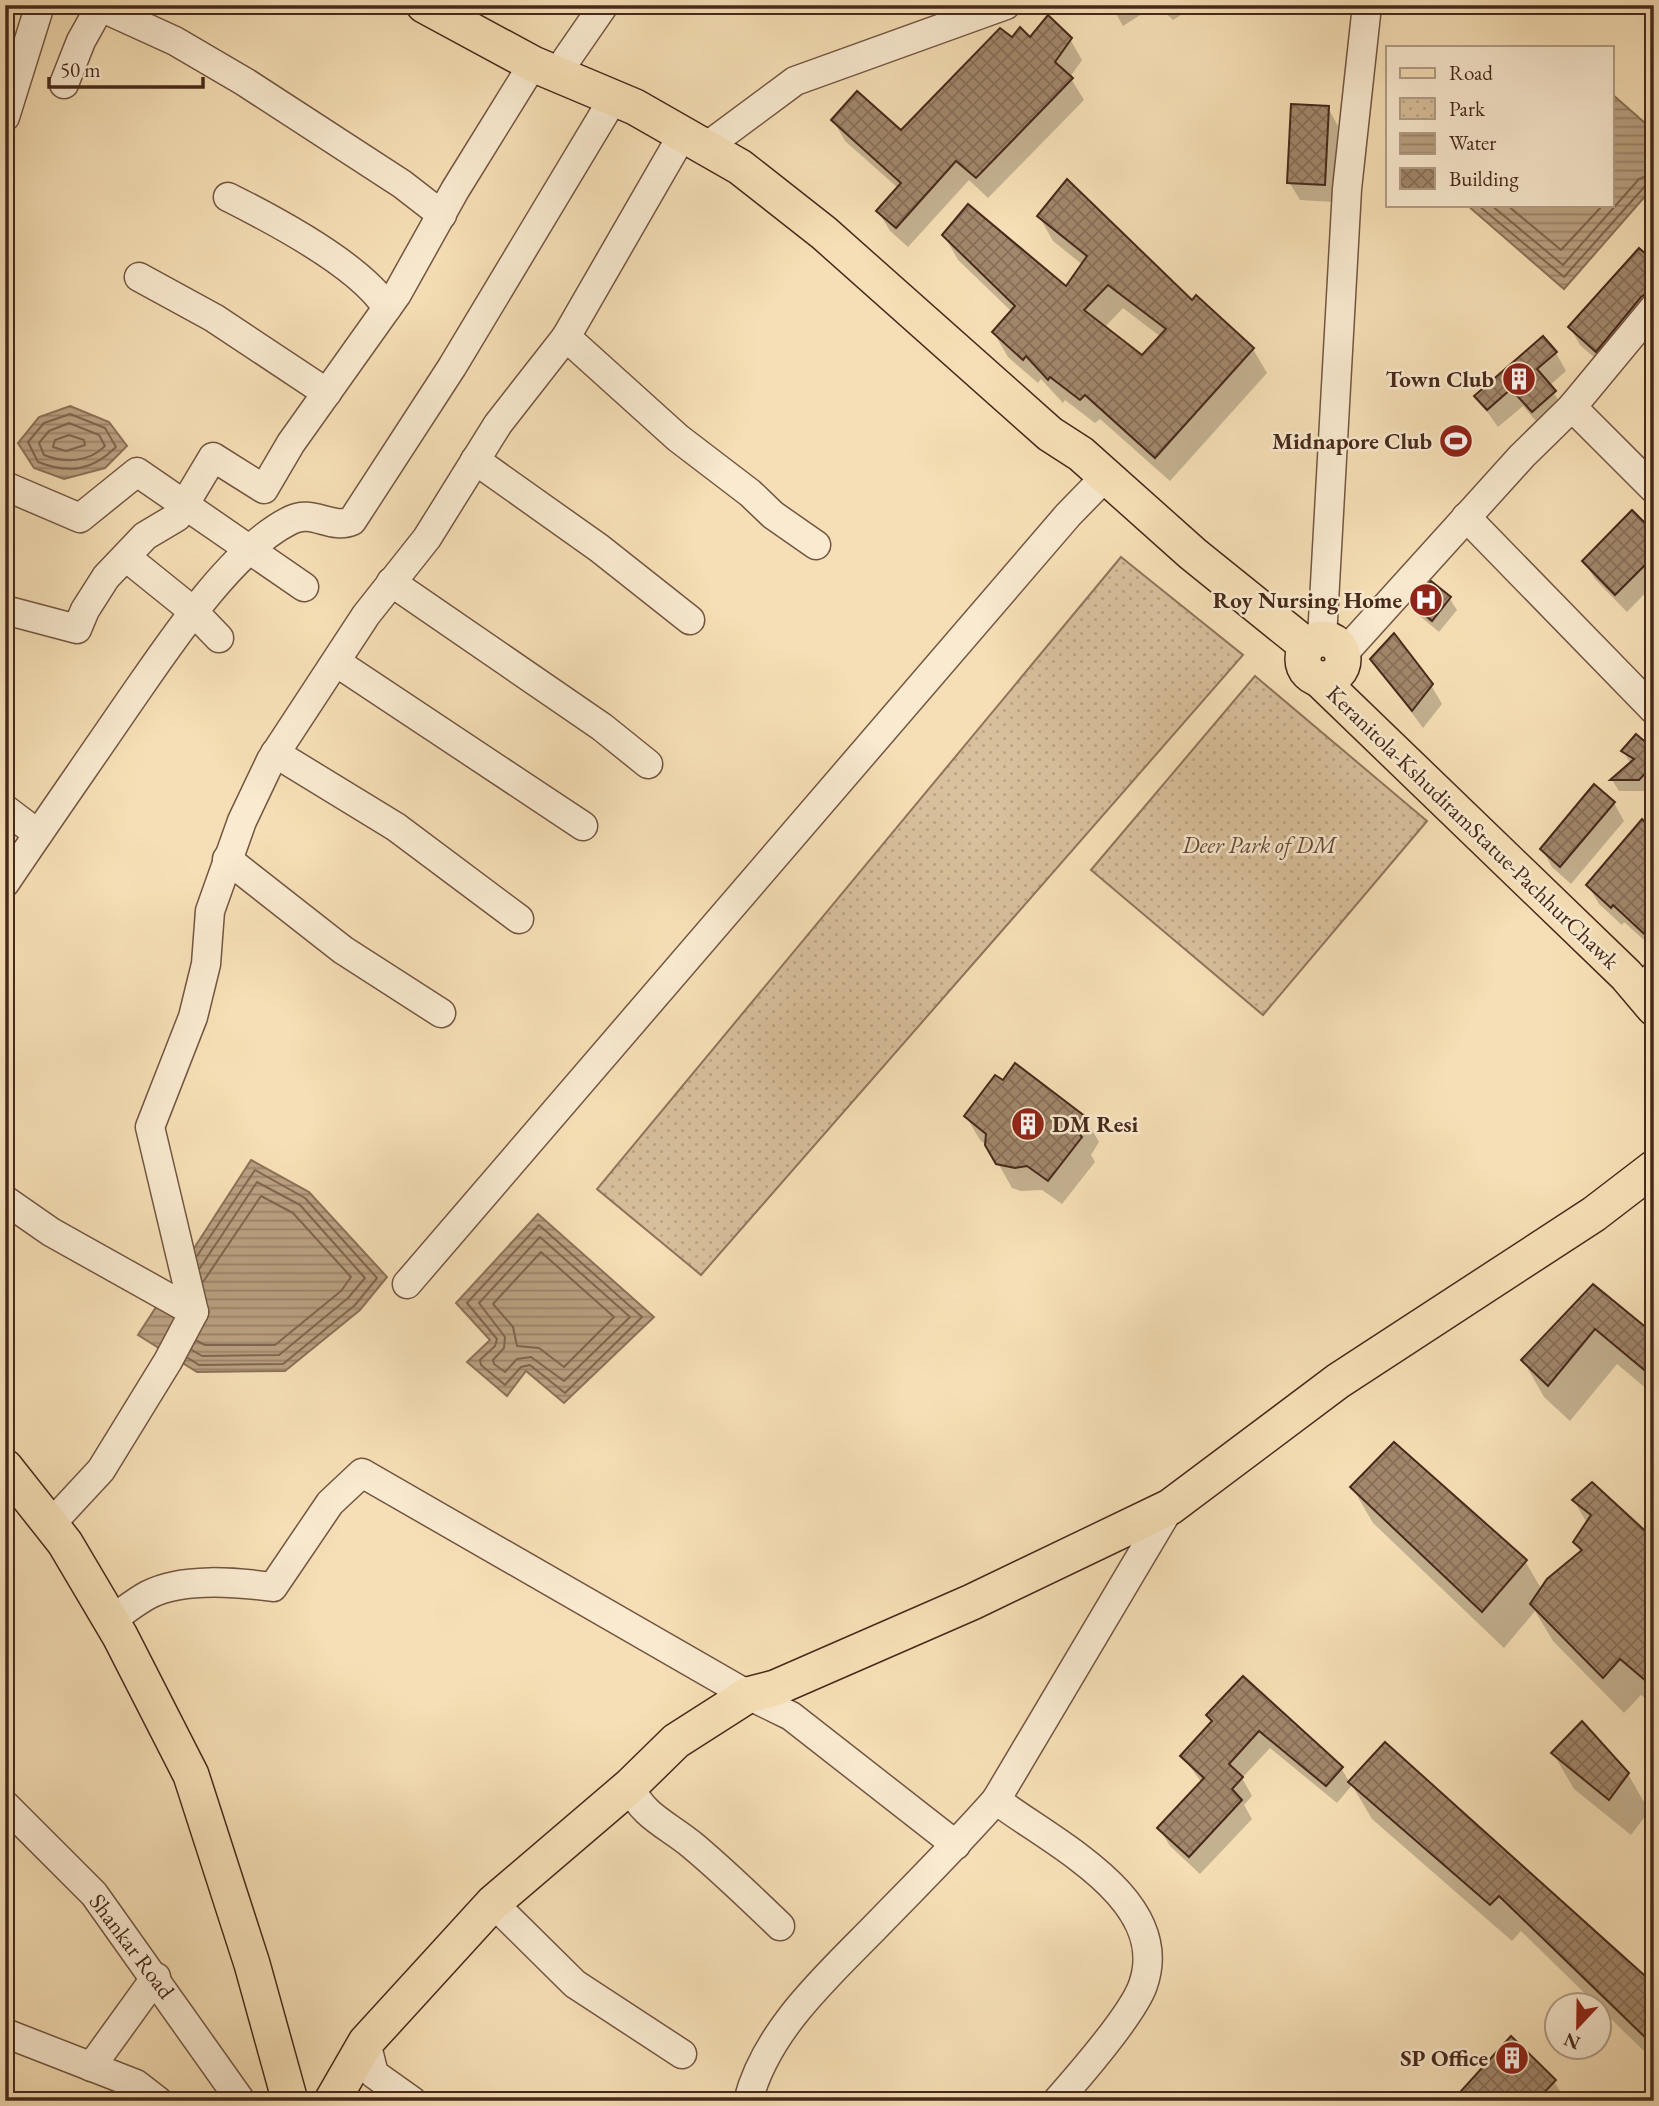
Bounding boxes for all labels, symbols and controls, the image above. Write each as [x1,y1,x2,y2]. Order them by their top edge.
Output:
scale bar [49,46,203,90]
legend [1386,46,1614,206]
text: 50 m [60,56,101,83]
text: Road [1449,59,1493,86]
text: Park [1449,95,1486,122]
text: Water [1449,129,1496,156]
text: Building [1449,165,1519,192]
building icon: Town Club [1500,360,1538,398]
place label: Town Club [1385,364,1494,394]
sports icon: Midnapore Club [1437,422,1475,460]
place label: Midnapore Club [1272,426,1432,456]
hospital icon: Roy Nursing Home [1407,581,1445,619]
place label: Roy Nursing Home [1213,585,1402,615]
street label: Keranitola-KshudiramStatue-PachhurChawk [1320,679,1627,976]
park label: Deer Park of DM [1181,830,1338,860]
building icon: DM Resi [1009,1105,1047,1143]
place label: DM Resi [1052,1109,1139,1139]
street label: Shankar Road [83,1887,182,2005]
north arrow [1544,1990,1614,2060]
text: N [1559,2027,1584,2056]
building icon: SP Office [1493,2039,1531,2077]
place label: SP Office [1400,2043,1488,2073]

